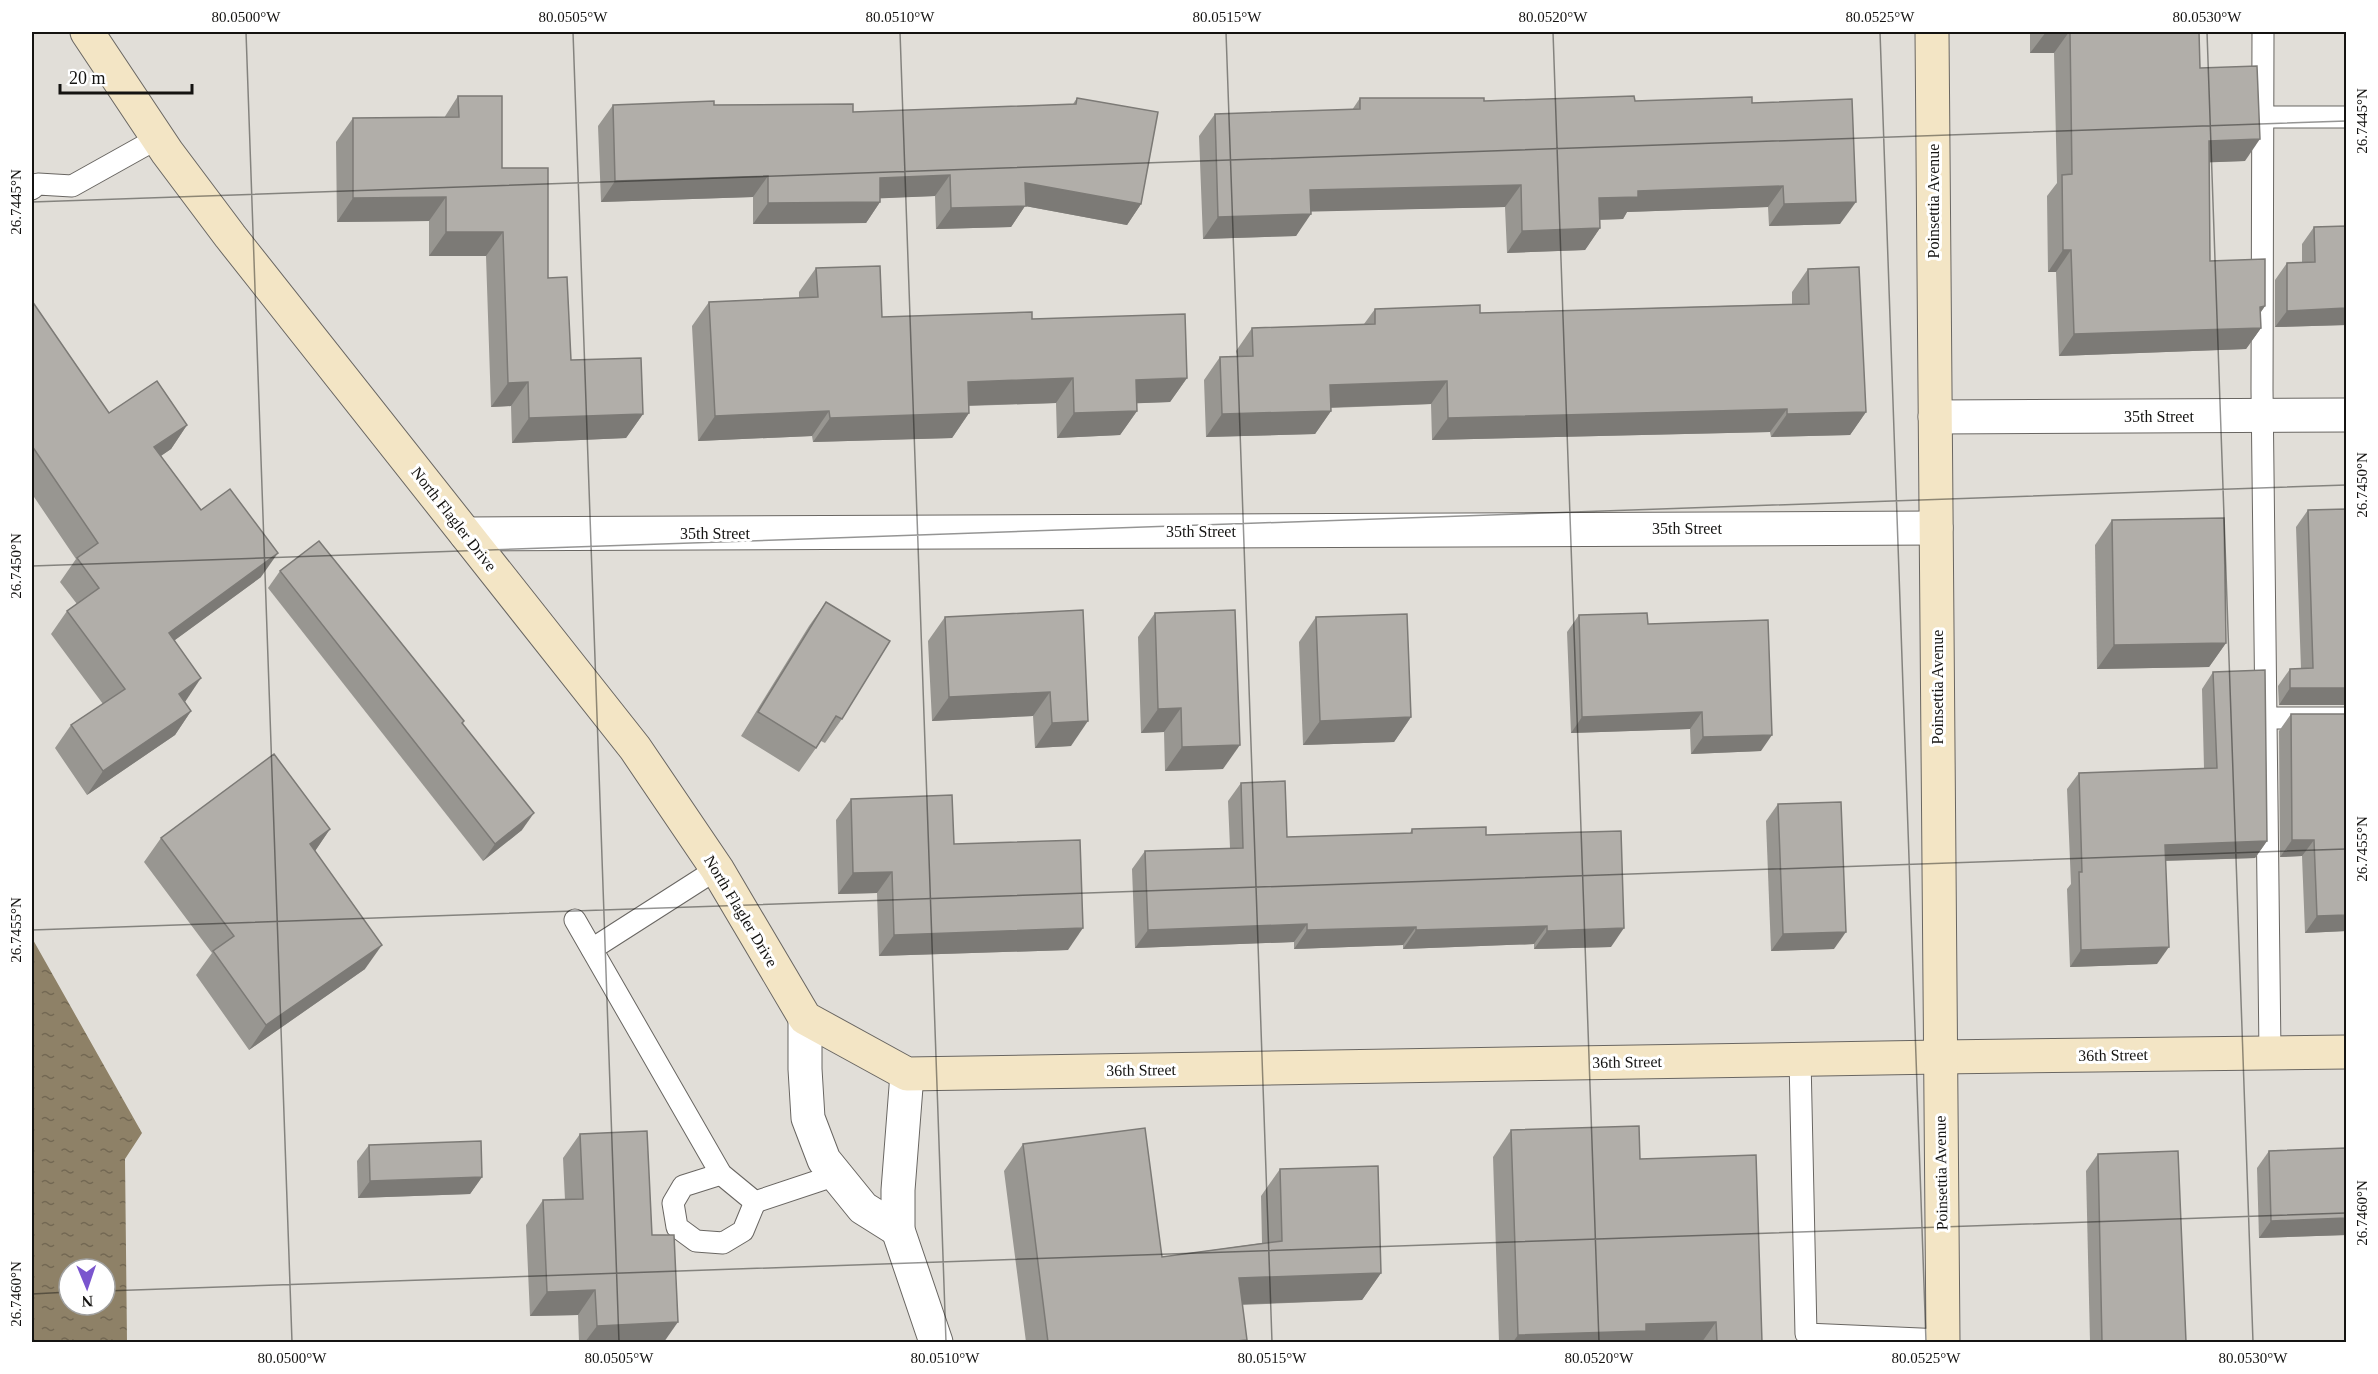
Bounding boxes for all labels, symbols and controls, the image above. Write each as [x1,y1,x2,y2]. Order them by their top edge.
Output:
text: 80.0500°W [212,9,281,25]
text: 80.0505°W [539,9,608,25]
text: 80.0510°W [866,9,935,25]
text: 80.0515°W [1193,9,1262,25]
text: 80.0520°W [1519,9,1588,25]
text: 80.0525°W [1846,9,1915,25]
text: 80.0530°W [2173,9,2242,25]
scale bar [60,57,192,95]
text: 20 m [69,68,106,88]
text: 26.7445°N [2354,88,2370,154]
street label: Poinsettia Avenue [1925,144,1942,258]
text: 26.7445°N [8,169,24,235]
street label: 35th Street [2124,408,2194,425]
text: 26.7450°N [2354,452,2370,518]
street label: North Flagler Drive [407,464,500,575]
street label: 35th Street [1652,520,1722,537]
street label: 35th Street [1166,523,1236,540]
street label: 35th Street [680,525,750,542]
text: 26.7450°N [8,533,24,599]
street label: Poinsettia Avenue [1929,630,1946,744]
text: 26.7455°N [2354,816,2370,882]
street label: North Flagler Drive [700,852,781,970]
text: 26.7455°N [8,897,24,963]
street label: 36th Street [2078,1046,2149,1064]
street label: 36th Street [1592,1053,1663,1071]
street label: 36th Street [1106,1061,1177,1079]
street label: Poinsettia Avenue [1931,1115,1951,1231]
text: 26.7460°N [2354,1180,2370,1246]
north arrow [57,1257,117,1317]
text: 26.7460°N [8,1261,24,1327]
text: N [81,1293,94,1310]
text: 80.0500°W [258,1350,327,1366]
text: 80.0505°W [585,1350,654,1366]
text: 80.0510°W [911,1350,980,1366]
text: 80.0515°W [1238,1350,1307,1366]
text: 80.0520°W [1565,1350,1634,1366]
text: 80.0525°W [1892,1350,1961,1366]
text: 80.0530°W [2219,1350,2288,1366]

